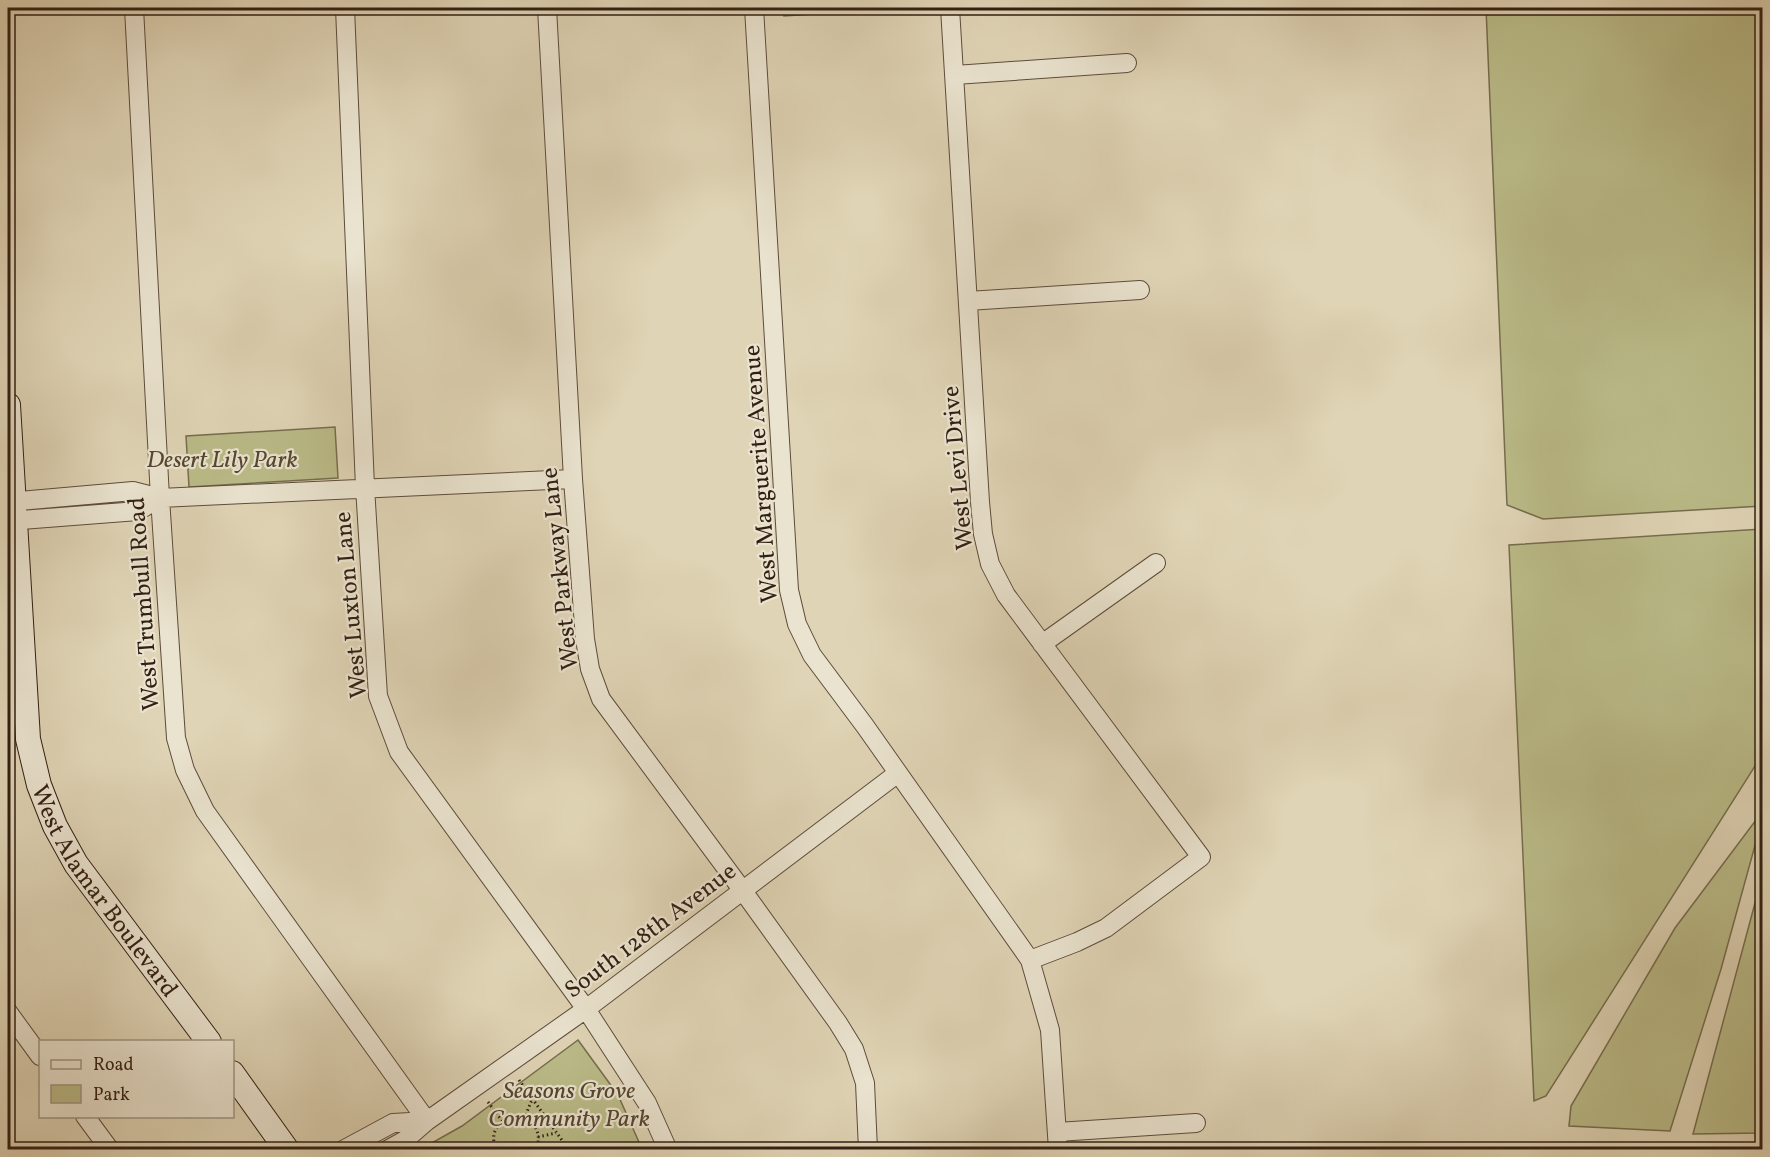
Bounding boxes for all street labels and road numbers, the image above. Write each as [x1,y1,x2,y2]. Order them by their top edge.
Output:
street label: West Marguerite Avenue [736,344,788,604]
street label: West Levi Drive [935,384,983,551]
street label: West Parkway Lane [533,466,589,672]
street label: West Trumbull Road [121,496,169,712]
street label: West Luxton Lane [327,510,377,700]
street label: West Alamar Boulevard [22,780,185,1005]
street label: South 128th Avenue [558,856,744,1008]

